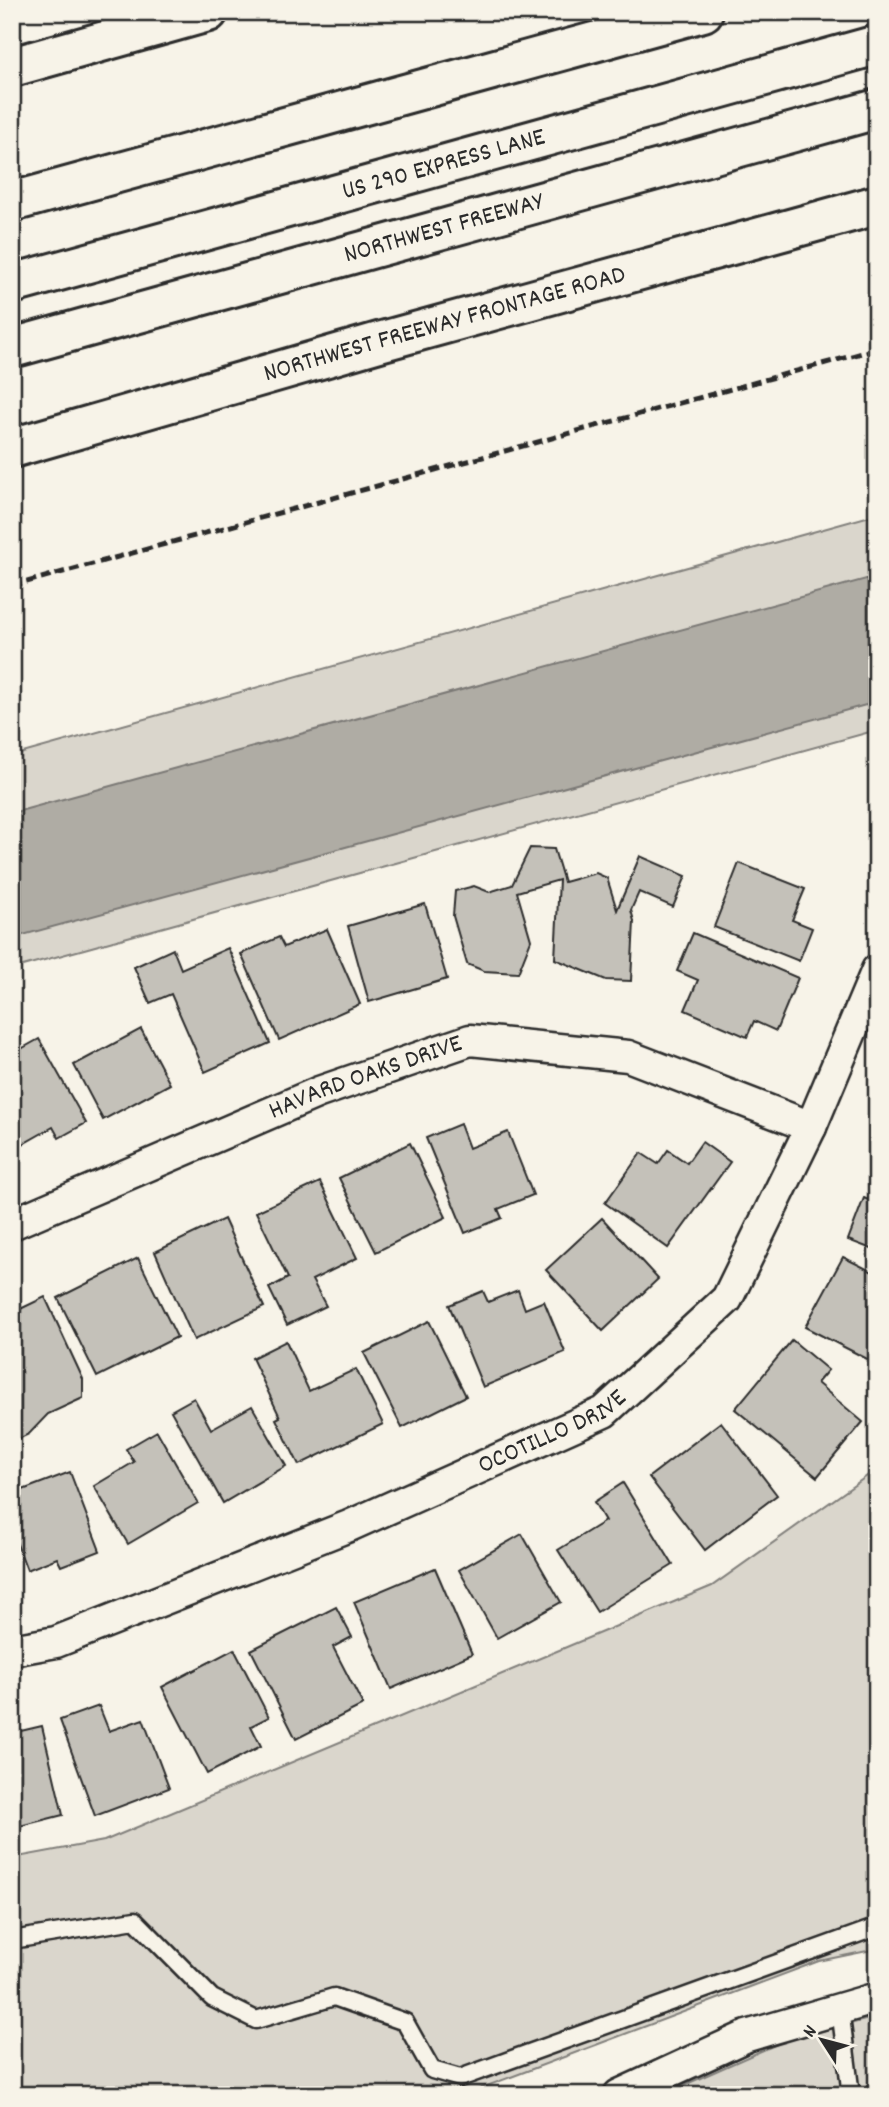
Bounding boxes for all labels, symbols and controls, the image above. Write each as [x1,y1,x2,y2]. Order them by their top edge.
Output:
street label: US 290 EXPRESS LANE [338,119,550,210]
street label: NORTHWEST FREEWAY [340,183,549,274]
street label: NORTHWEST FREEWAY FRONTAGE ROAD [259,257,630,393]
street label: HAVARD OAKS DRIVE [263,1025,468,1130]
street label: OCOTILLO DRIVE [472,1381,636,1484]
north arrow [788,2006,858,2076]
text: N [797,2020,825,2044]

